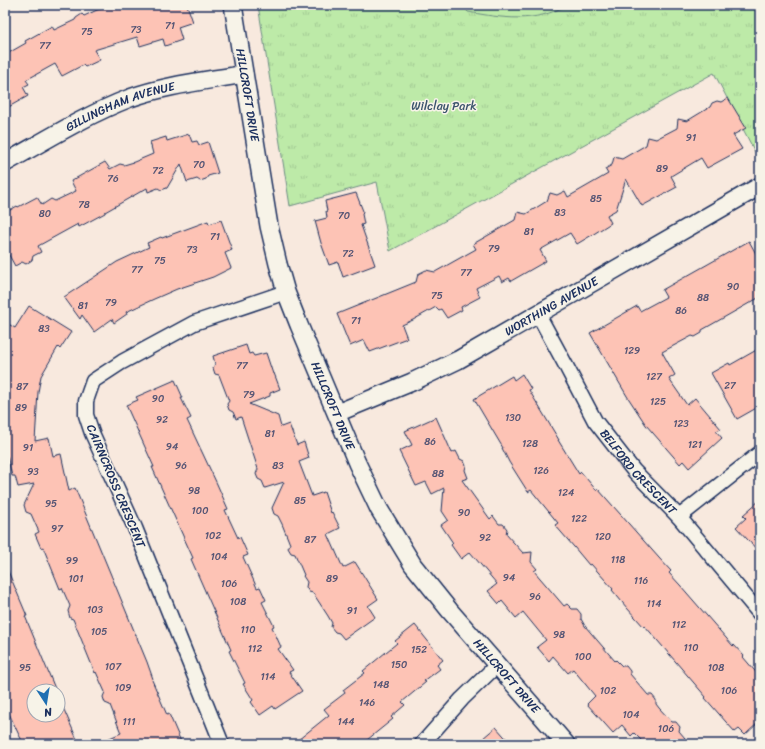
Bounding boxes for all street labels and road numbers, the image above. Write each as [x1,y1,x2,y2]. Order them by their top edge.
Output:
street label: HILLCROFT DRIVE [229,47,266,144]
street label: GILLINGHAM AVENUE [61,75,178,138]
street label: WORTHING AVENUE [500,270,604,342]
street label: HILLCROFT DRIVE [304,358,362,455]
street label: CAIRNCROSS CRESCENT [80,421,153,552]
street label: BELFORD CRESCENT [594,424,683,520]
street label: HILLCROFT DRIVE [467,633,547,720]

